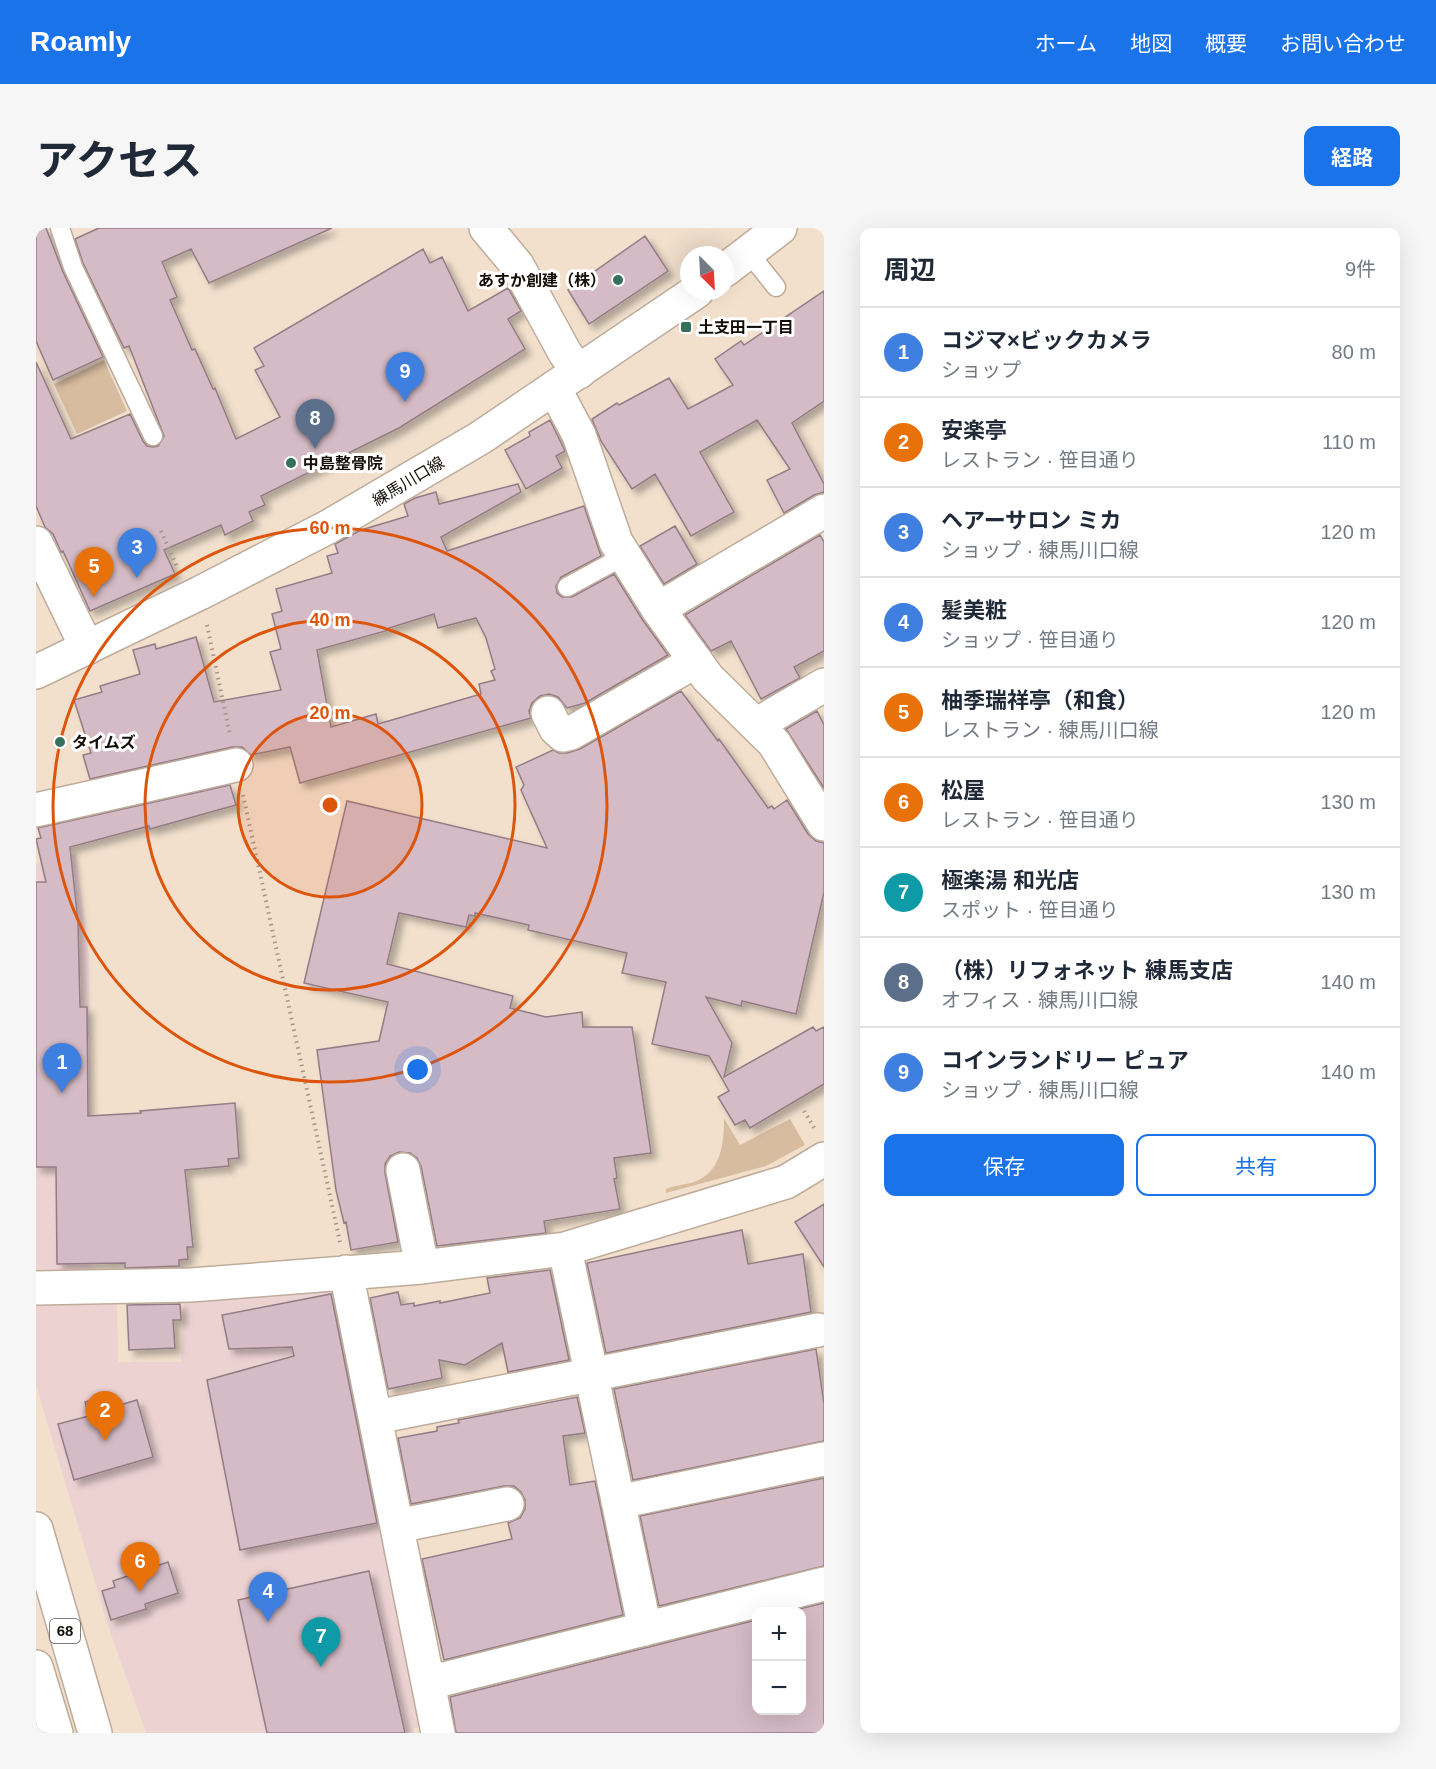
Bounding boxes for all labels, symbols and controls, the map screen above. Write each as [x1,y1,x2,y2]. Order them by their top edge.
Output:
text: Roamly [30,26,131,57]
text: ホーム [1035,32,1097,55]
text: 地図 [1130,32,1172,55]
text: 概要 [1205,32,1247,55]
text: お問い合わせ [1280,32,1406,55]
button: 経路 [1304,126,1400,186]
text: アクセス [36,137,202,184]
north arrow [680,246,734,300]
text: 周辺 [884,255,936,285]
text: 9件 [1345,258,1376,280]
place label: あすか創建（株） [478,272,606,289]
marker: あすか創建（株） [611,273,625,287]
place label: 土支田一丁目 [698,319,794,336]
marker: 土支田一丁目 [679,320,693,334]
text: コジマ×ビックカメラ [941,328,1152,353]
text: 1 [898,341,909,363]
text: 80 m [1332,341,1376,363]
pin: 9 [386,352,424,402]
text: ショップ [941,359,1021,381]
pin: 8 [296,400,334,449]
text: 安楽亭 [941,418,1007,443]
text: 2 [898,431,909,453]
text: 110 m [1322,431,1376,453]
text: レストラン · 笹目通り [941,449,1139,471]
street label: 練馬川口線 [370,454,447,509]
place label: 中島整骨院 [303,455,383,472]
marker: 中島整骨院 [284,456,298,470]
text: ヘアーサロン ミカ [941,508,1121,533]
text: 60 m [309,518,351,538]
text: 3 [898,521,909,543]
text: 120 m [1320,521,1376,543]
pin: 3 [118,528,156,578]
text: ショップ · 練馬川口線 [941,539,1139,561]
pin: 5 [74,548,114,597]
text: 髪美粧 [941,598,1007,623]
text: 40 m [309,610,351,630]
text: 4 [898,611,909,633]
text: 120 m [1320,611,1376,633]
text: ショップ · 笹目通り [941,629,1119,651]
text: 柚季瑞祥亭（和食） [941,688,1139,713]
text: 5 [898,701,909,723]
text: 120 m [1320,701,1376,723]
text: 20 m [309,703,351,723]
text: レストラン · 練馬川口線 [941,719,1159,741]
place label: タイムズ [72,734,136,751]
marker: タイムズ [53,735,67,749]
text: 松屋 [941,778,985,803]
text: 6 [898,791,909,813]
text: 130 m [1320,791,1376,813]
centre of rings [320,795,340,815]
text: レストラン · 笹目通り [941,809,1139,831]
text: 極楽湯 和光店 [941,868,1079,893]
text: 7 [898,881,909,903]
text: 130 m [1320,881,1376,903]
text: スポット · 笹目通り [941,899,1119,921]
text: （株）リフォネット 練馬支店 [941,958,1233,983]
text: 8 [898,971,909,993]
text: 140 m [1320,971,1376,993]
text: オフィス · 練馬川口線 [941,989,1138,1011]
pin: 1 [42,1044,82,1093]
text: コインランドリー ピュア [941,1048,1189,1073]
your location [403,1055,432,1084]
text: 9 [898,1061,909,1083]
text: 140 m [1320,1061,1376,1083]
text: ショップ · 練馬川口線 [941,1079,1139,1101]
button: 保存 [884,1134,1124,1196]
button: 共有 [1136,1134,1376,1196]
pin: 2 [86,1392,124,1441]
pin: 6 [120,1542,160,1592]
pin: 4 [248,1572,288,1622]
map controls [752,1607,806,1715]
button: + [752,1607,806,1661]
pin: 7 [302,1618,340,1667]
road number: 68 [50,1619,80,1643]
button: − [752,1661,806,1715]

